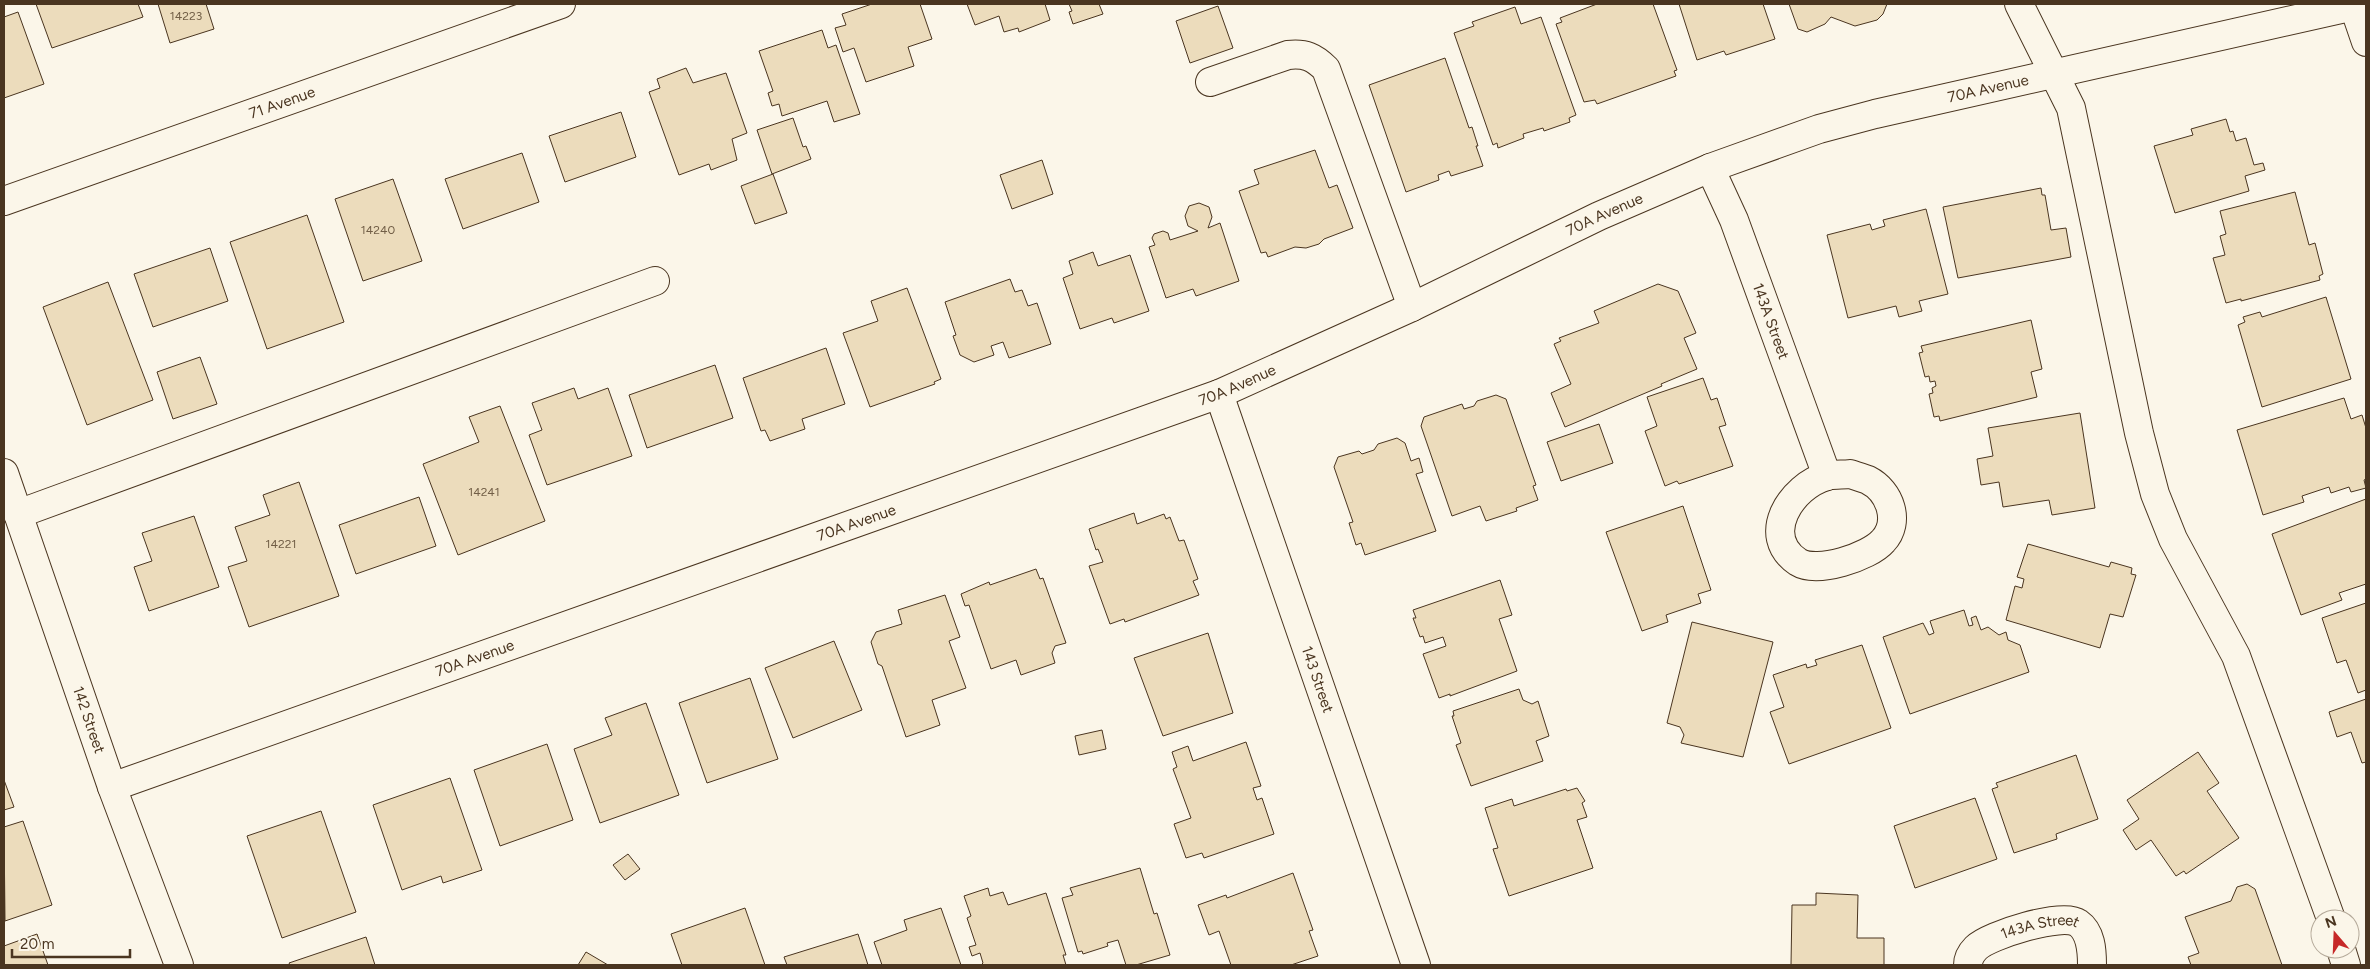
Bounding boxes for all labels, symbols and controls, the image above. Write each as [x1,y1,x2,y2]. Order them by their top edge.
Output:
house number: 14223 [170,9,202,23]
street label: 70A Avenue [1946,71,2030,106]
street label: 71 Avenue [247,83,318,123]
street label: 70A Avenue [1563,189,1646,240]
house number: 14240 [361,223,395,237]
street label: 143A Street [1749,281,1793,362]
street label: 70A Avenue [1196,361,1279,409]
house number: 14241 [468,485,500,499]
street label: 70A Avenue [815,500,898,545]
house number: 14221 [266,537,296,551]
street label: 70A Avenue [433,636,517,680]
street label: 143 Street [1298,644,1337,716]
street label: 142 Street [69,684,109,756]
north arrow [2310,909,2360,959]
street label: 143A Street [1998,911,2083,943]
text: N [2323,912,2339,932]
scale bar [12,926,130,958]
text: 20 m [20,935,54,953]

